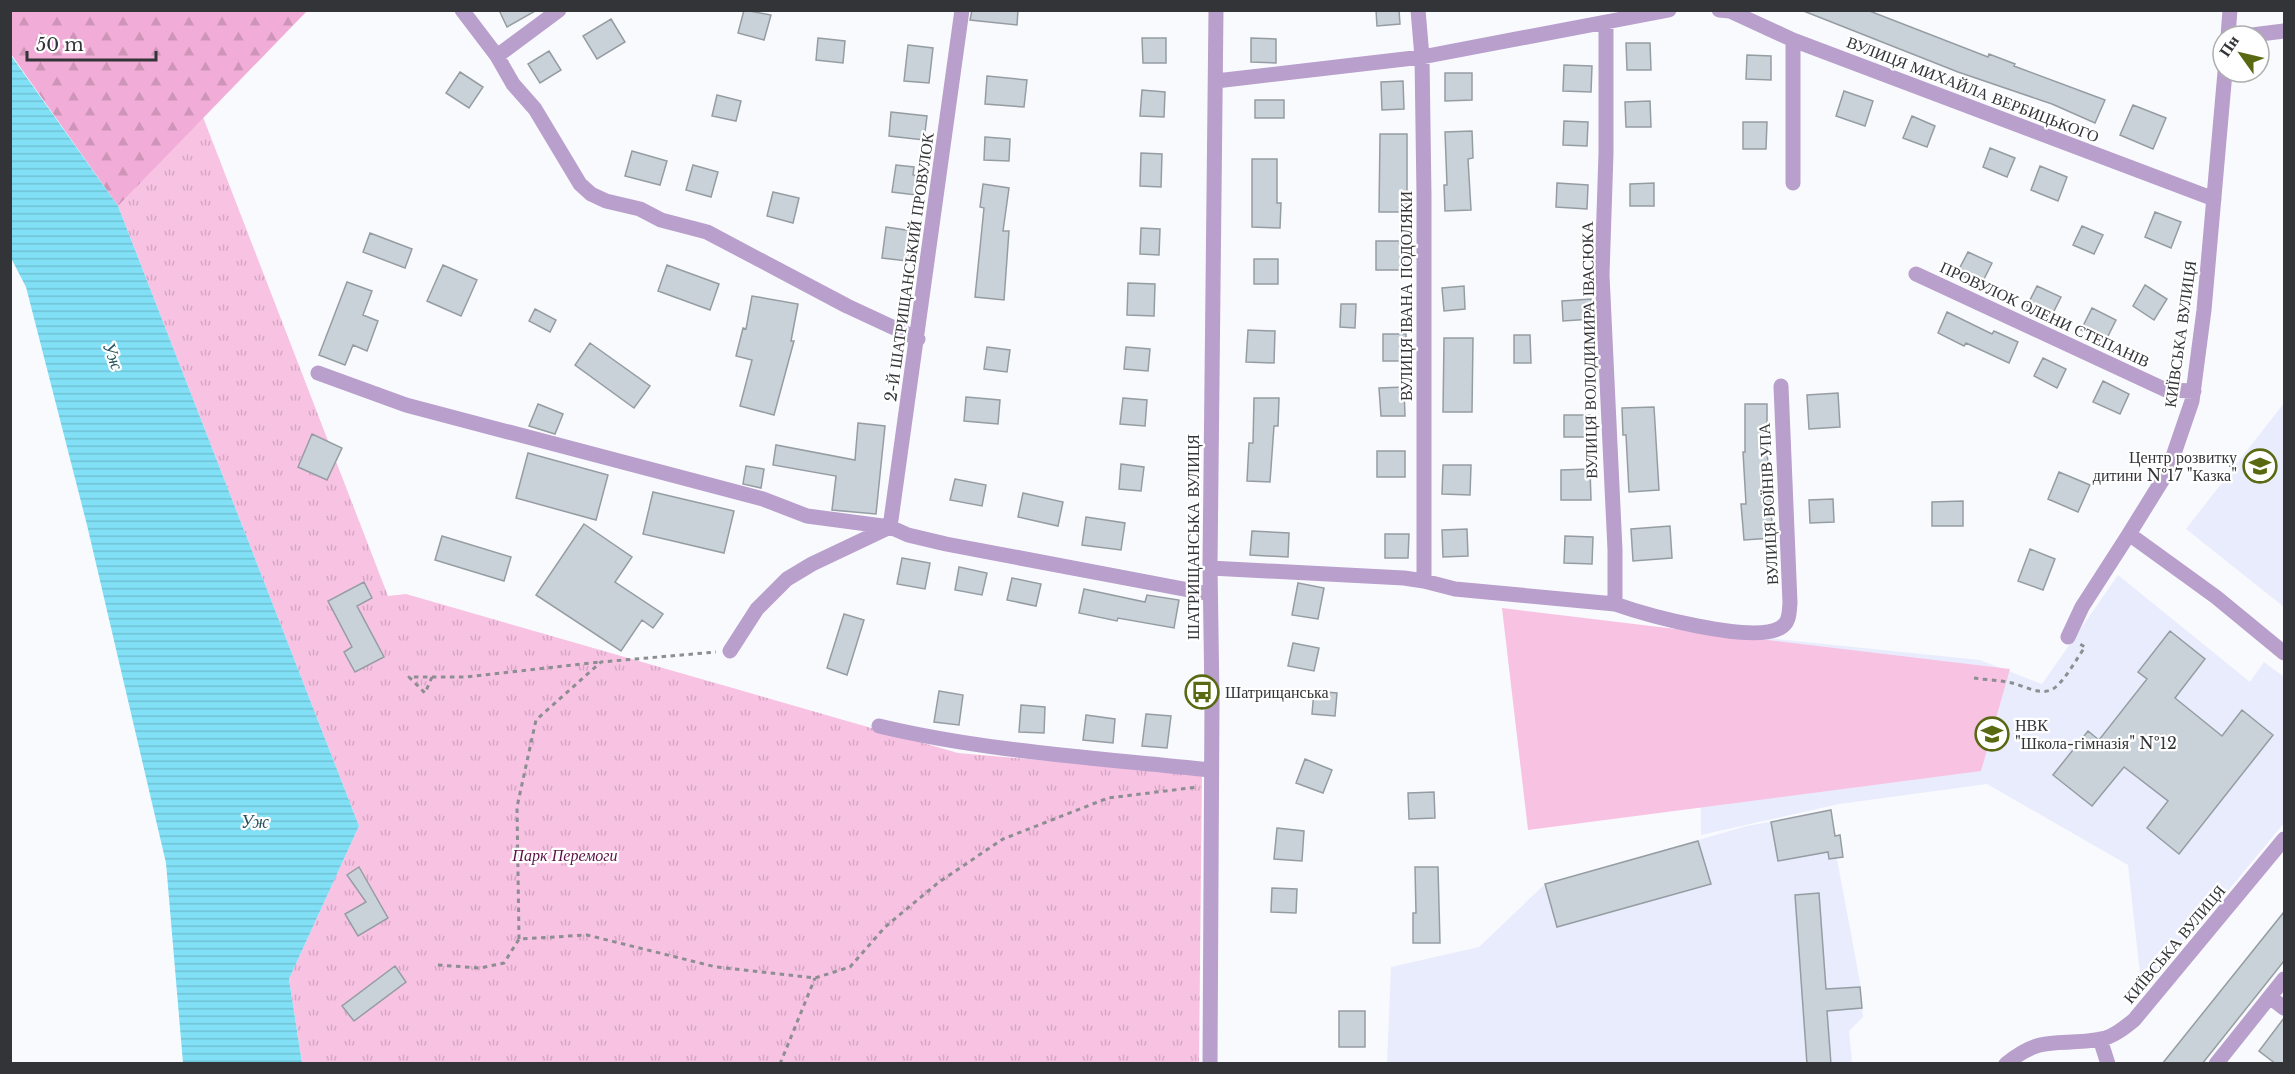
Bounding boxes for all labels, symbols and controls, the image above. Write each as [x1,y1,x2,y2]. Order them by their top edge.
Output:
scale bar [27,24,156,62]
north arrow [2211,24,2271,84]
text: Пн [2214,31,2243,60]
street label: ВУЛИЦЯ МИХАЙЛА ВЕРБИЦЬКОГО [1844,32,2102,146]
text: 50 m [36,34,84,56]
street label: 2-Й ШАТРИЩАНСЬКИЙ ПРОВУЛОК [880,131,938,403]
street label: ВУЛИЦЯ ІВАНА ПОДОЛЯКИ [1396,191,1416,401]
street label: ВУЛИЦЯ ВОЛОДИМИРА ІВАСЮКА [1577,221,1601,479]
street label: ПРОВУЛОК ОЛЕНИ СТЕПАНІВ [1937,257,2153,371]
street label: КИЇВСЬКА ВУЛИЦЯ [2160,259,2200,409]
water label: Уж [98,339,128,373]
street label: ВУЛИЦЯ ВОЇНІВ УПА [1754,422,1782,586]
street label: ШАТРИЩАНСЬКА ВУЛИЦЯ [1183,434,1203,640]
place label: Центр розвитку дитини №17 "Казка" [2093,447,2237,485]
school or university icon: Центр розвитку дитини №17 "Казка" [2242,448,2278,484]
bus stop icon: Шатрищанська [1184,674,1220,710]
place label: Шатрищанська [1225,682,1329,702]
place label: НВК "Школа-гімназія" №12 [2015,715,2177,753]
school or university icon: НВК "Школа-гімназія" №12 [1974,716,2010,752]
water label: Уж [241,811,269,833]
park label: Парк Перемоги [511,845,618,865]
street label: КИЇВСЬКА ВУЛИЦЯ [2119,880,2230,1007]

